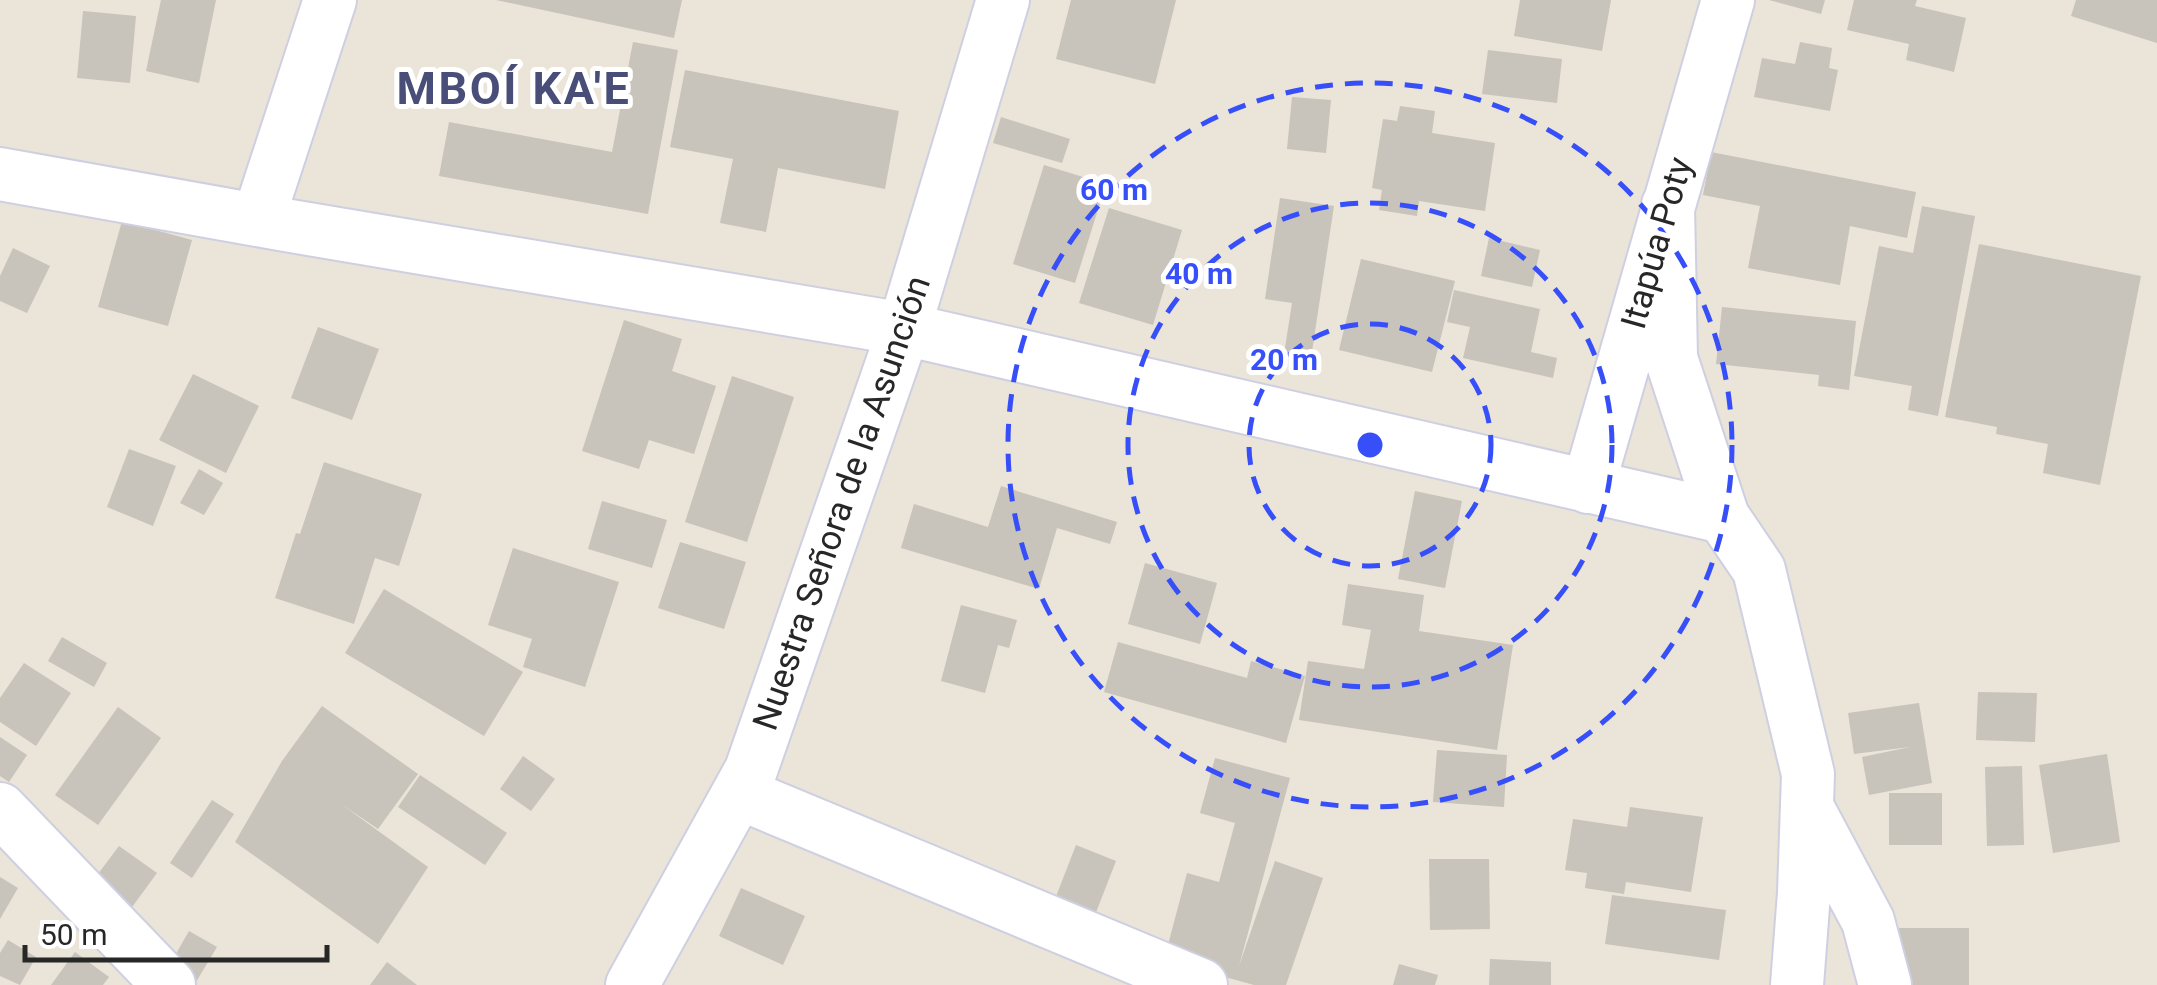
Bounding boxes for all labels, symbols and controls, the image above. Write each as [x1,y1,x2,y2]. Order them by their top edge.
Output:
district label: MBOÍ KA'E [397,62,631,115]
street label: Itapúa Poty [1613,152,1701,333]
text: 60 m [1080,172,1148,207]
text: 40 m [1165,256,1233,291]
street label: Nuestra Señora de la Asunción [745,271,939,735]
text: 20 m [1250,342,1318,377]
centre of rings [1352,427,1388,463]
scale bar [25,900,328,962]
text: 50 m [40,917,107,952]

